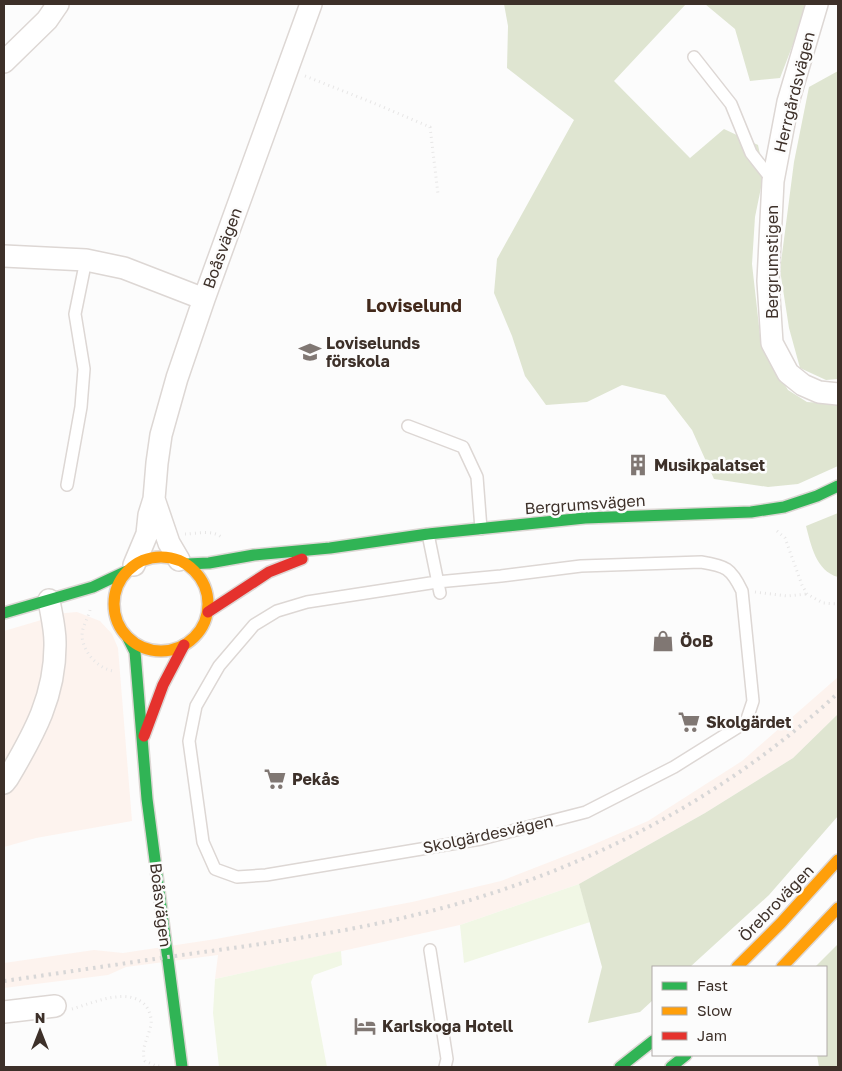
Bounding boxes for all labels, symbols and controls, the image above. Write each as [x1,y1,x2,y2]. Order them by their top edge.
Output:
street label: Herrgårdsvägen [769,30,819,154]
street label: Boåsvägen [198,205,246,291]
street label: Bergrumstigen [762,205,782,319]
district label: Loviselund [366,294,462,316]
place label: Loviselunds förskola [326,333,420,371]
school or university icon: Loviselunds förskola [297,339,323,365]
building icon: Musikpalatset [625,452,651,478]
place label: Musikpalatset [654,455,765,475]
street label: Bergrumsvägen [524,490,646,518]
shop icon: ÖoB [650,628,676,654]
place label: ÖoB [680,631,713,651]
supermarket icon: Skolgärdet [676,709,702,735]
place label: Skolgärdet [706,712,791,732]
supermarket icon: Pekås [262,766,288,792]
place label: Pekås [292,769,339,789]
street label: Skolgärdesvägen [421,810,555,858]
street label: Örebrovägen [734,860,818,946]
street label: Boåsvägen [146,862,176,948]
legend [652,966,827,1056]
text: Fast [697,976,728,994]
text: Slow [697,1001,732,1019]
north arrow [15,1006,65,1056]
text: N [35,1009,45,1026]
hotel icon: Karlskoga Hotell [352,1013,378,1039]
place label: Karlskoga Hotell [382,1016,514,1036]
text: Jam [697,1026,727,1044]

